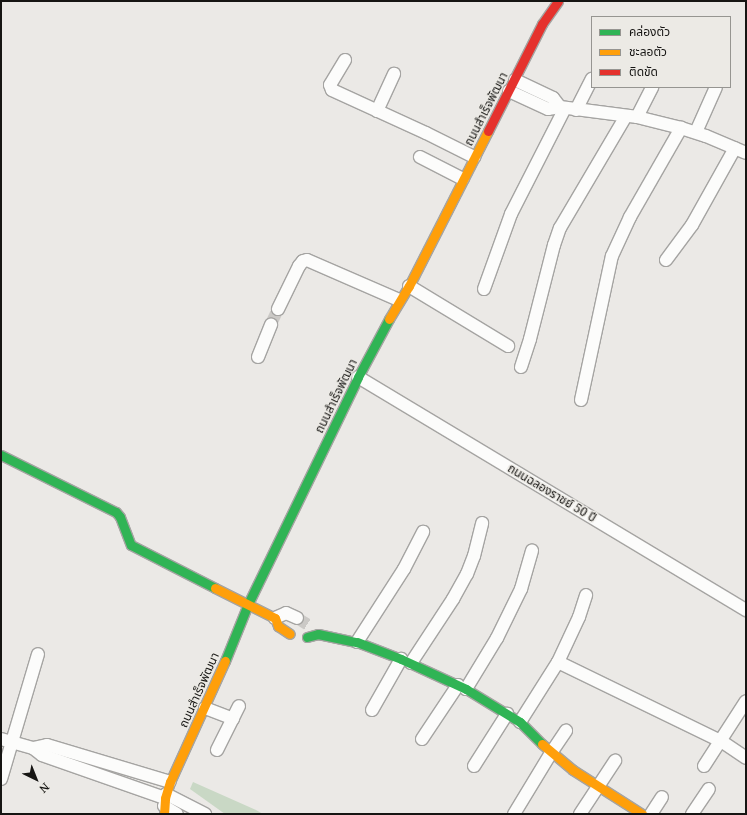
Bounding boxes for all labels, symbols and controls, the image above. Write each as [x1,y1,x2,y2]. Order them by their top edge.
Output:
legend [591,16,731,88]
text: คล่องตัว [629,23,670,40]
text: ชะลอตัว [629,43,667,60]
text: ติดขัด [629,63,658,80]
street label: ถนนสำเร็จพัฒนา [461,70,511,148]
street label: ถนนสำเร็จพัฒนา [312,357,360,435]
street label: ถนนฉลองราชย์ 50 ปี [505,461,599,525]
street label: ถนนสำเร็จพัฒนา [176,650,222,730]
north arrow [16,759,56,799]
text: N [36,780,53,797]

